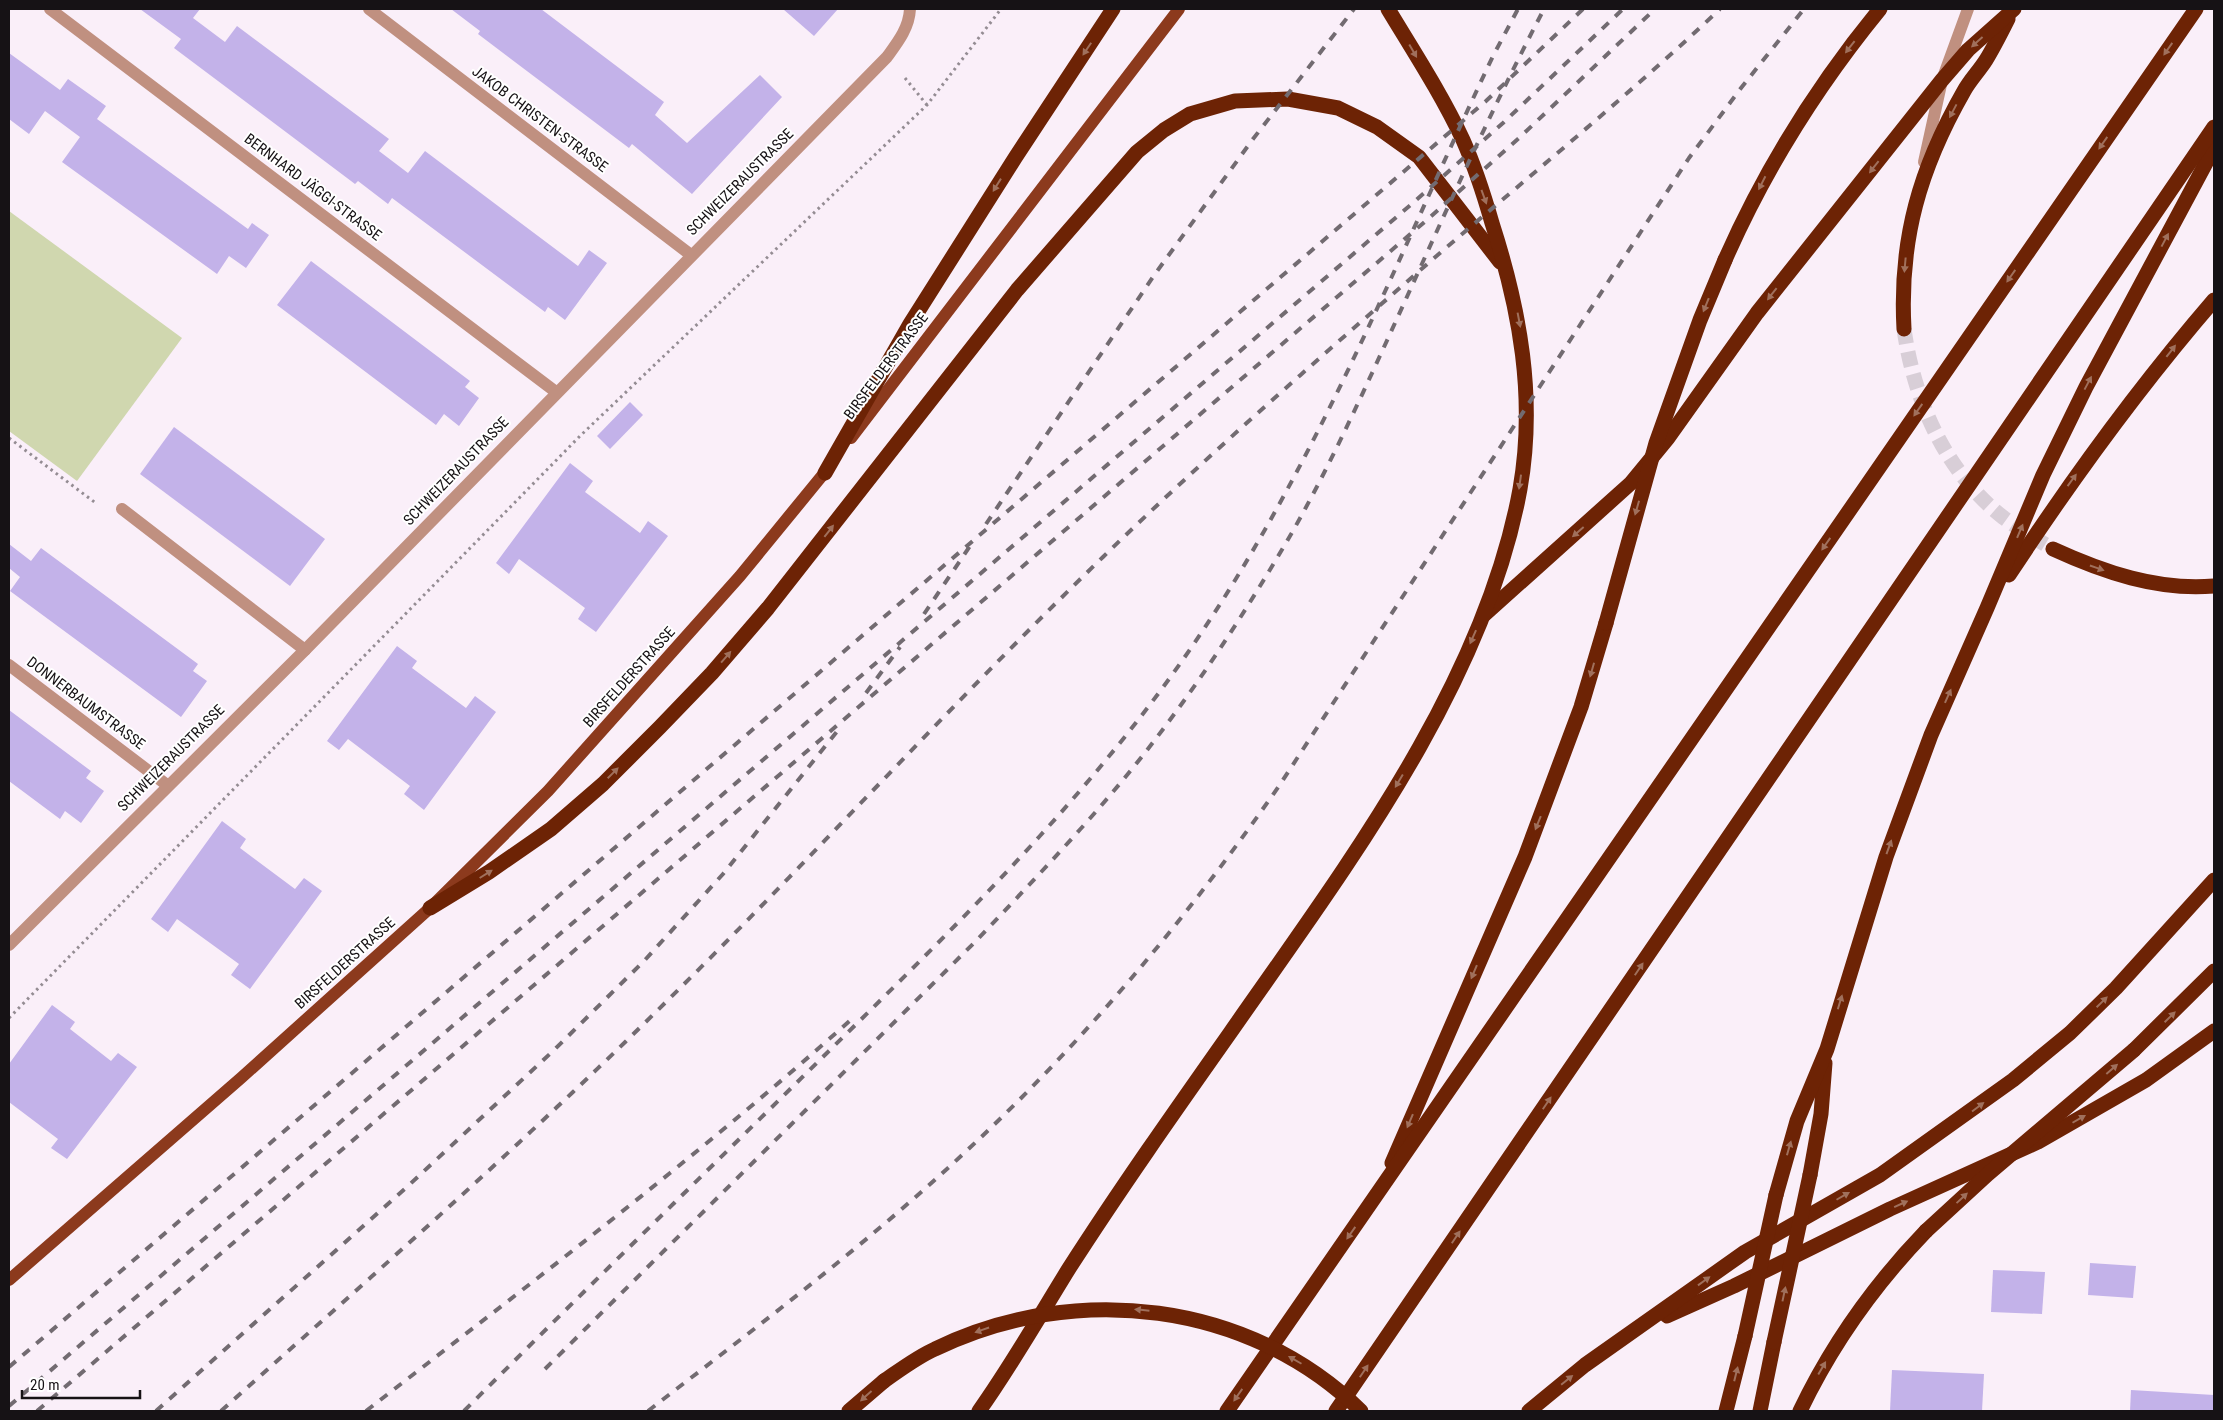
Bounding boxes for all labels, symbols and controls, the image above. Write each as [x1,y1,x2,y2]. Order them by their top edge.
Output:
one-way arrow [1971,36,1984,47]
one-way arrow [1845,40,1855,54]
one-way arrow [2163,42,2173,56]
one-way arrow [1082,43,1091,56]
one-way arrow [1409,43,1417,58]
street label: JAKOB CHRISTEN-STRASSE [469,62,611,176]
one-way arrow [1949,104,1957,118]
street label: SCHWEIZERAUSTRASSE [683,125,797,239]
street label: BERNHARD JÄGGI-STRASSE [241,130,385,244]
one-way arrow [2098,136,2108,149]
one-way arrow [1868,160,1879,173]
one-way arrow [1758,176,1766,190]
one-way arrow [993,179,1002,192]
one-way arrow [1481,189,1488,204]
one-way arrow [2161,233,2169,247]
one-way arrow [1901,257,1909,273]
one-way arrow [2006,269,2016,283]
one-way arrow [1767,287,1778,300]
one-way arrow [1702,298,1710,312]
street label: BIRSFELDERSTRASSE [840,309,932,423]
one-way arrow [1515,312,1523,328]
one-way arrow [2166,344,2176,357]
one-way arrow [2084,376,2092,391]
one-way arrow [1913,403,1923,417]
street label: SCHWEIZERAUSTRASSE [400,413,512,529]
one-way arrow [2067,473,2077,486]
one-way arrow [1516,474,1524,490]
one-way arrow [1632,501,1640,516]
one-way arrow [824,524,834,538]
one-way arrow [2016,524,2024,538]
one-way arrow [1571,526,1584,537]
one-way arrow [1821,537,1831,550]
one-way arrow [2090,564,2105,572]
street label: BIRSFELDERSTRASSE [579,623,679,731]
one-way arrow [1469,630,1477,644]
one-way arrow [721,650,732,663]
street label: DONNERBAUMSTRASSE [23,653,149,753]
one-way arrow [1588,662,1596,677]
one-way arrow [1944,689,1952,703]
street label: SCHWEIZERAUSTRASSE [114,701,228,815]
one-way arrow [607,768,619,780]
one-way arrow [1395,775,1404,788]
one-way arrow [1534,816,1542,830]
one-way arrow [1886,840,1894,855]
one-way arrow [480,869,493,879]
street label: BIRSFELDERSTRASSE [291,913,399,1013]
one-way arrow [1634,962,1644,975]
one-way arrow [1469,965,1477,979]
one-way arrow [1837,995,1845,1010]
one-way arrow [2096,996,2108,1008]
one-way arrow [2163,1011,2175,1023]
one-way arrow [2105,1064,2118,1075]
one-way arrow [1542,1096,1552,1110]
one-way arrow [1971,1102,1985,1112]
one-way arrow [1405,1114,1413,1128]
one-way arrow [2073,1114,2086,1123]
one-way arrow [1785,1141,1793,1156]
one-way arrow [1836,1192,1849,1201]
one-way arrow [1955,1192,1967,1204]
one-way arrow [1894,1199,1908,1207]
one-way arrow [1346,1226,1356,1240]
one-way arrow [1451,1230,1460,1244]
one-way arrow [1697,1276,1711,1286]
one-way arrow [1781,1286,1789,1302]
one-way arrow [1134,1306,1150,1314]
one-way arrow [974,1326,989,1334]
one-way arrow [1289,1356,1302,1365]
one-way arrow [1818,1361,1826,1375]
one-way arrow [1359,1364,1369,1378]
one-way arrow [1732,1366,1740,1381]
scale bar [22,1368,140,1400]
one-way arrow [1560,1375,1573,1386]
text: 20 m [30,1376,60,1394]
one-way arrow [1233,1388,1243,1402]
one-way arrow [861,1390,873,1402]

